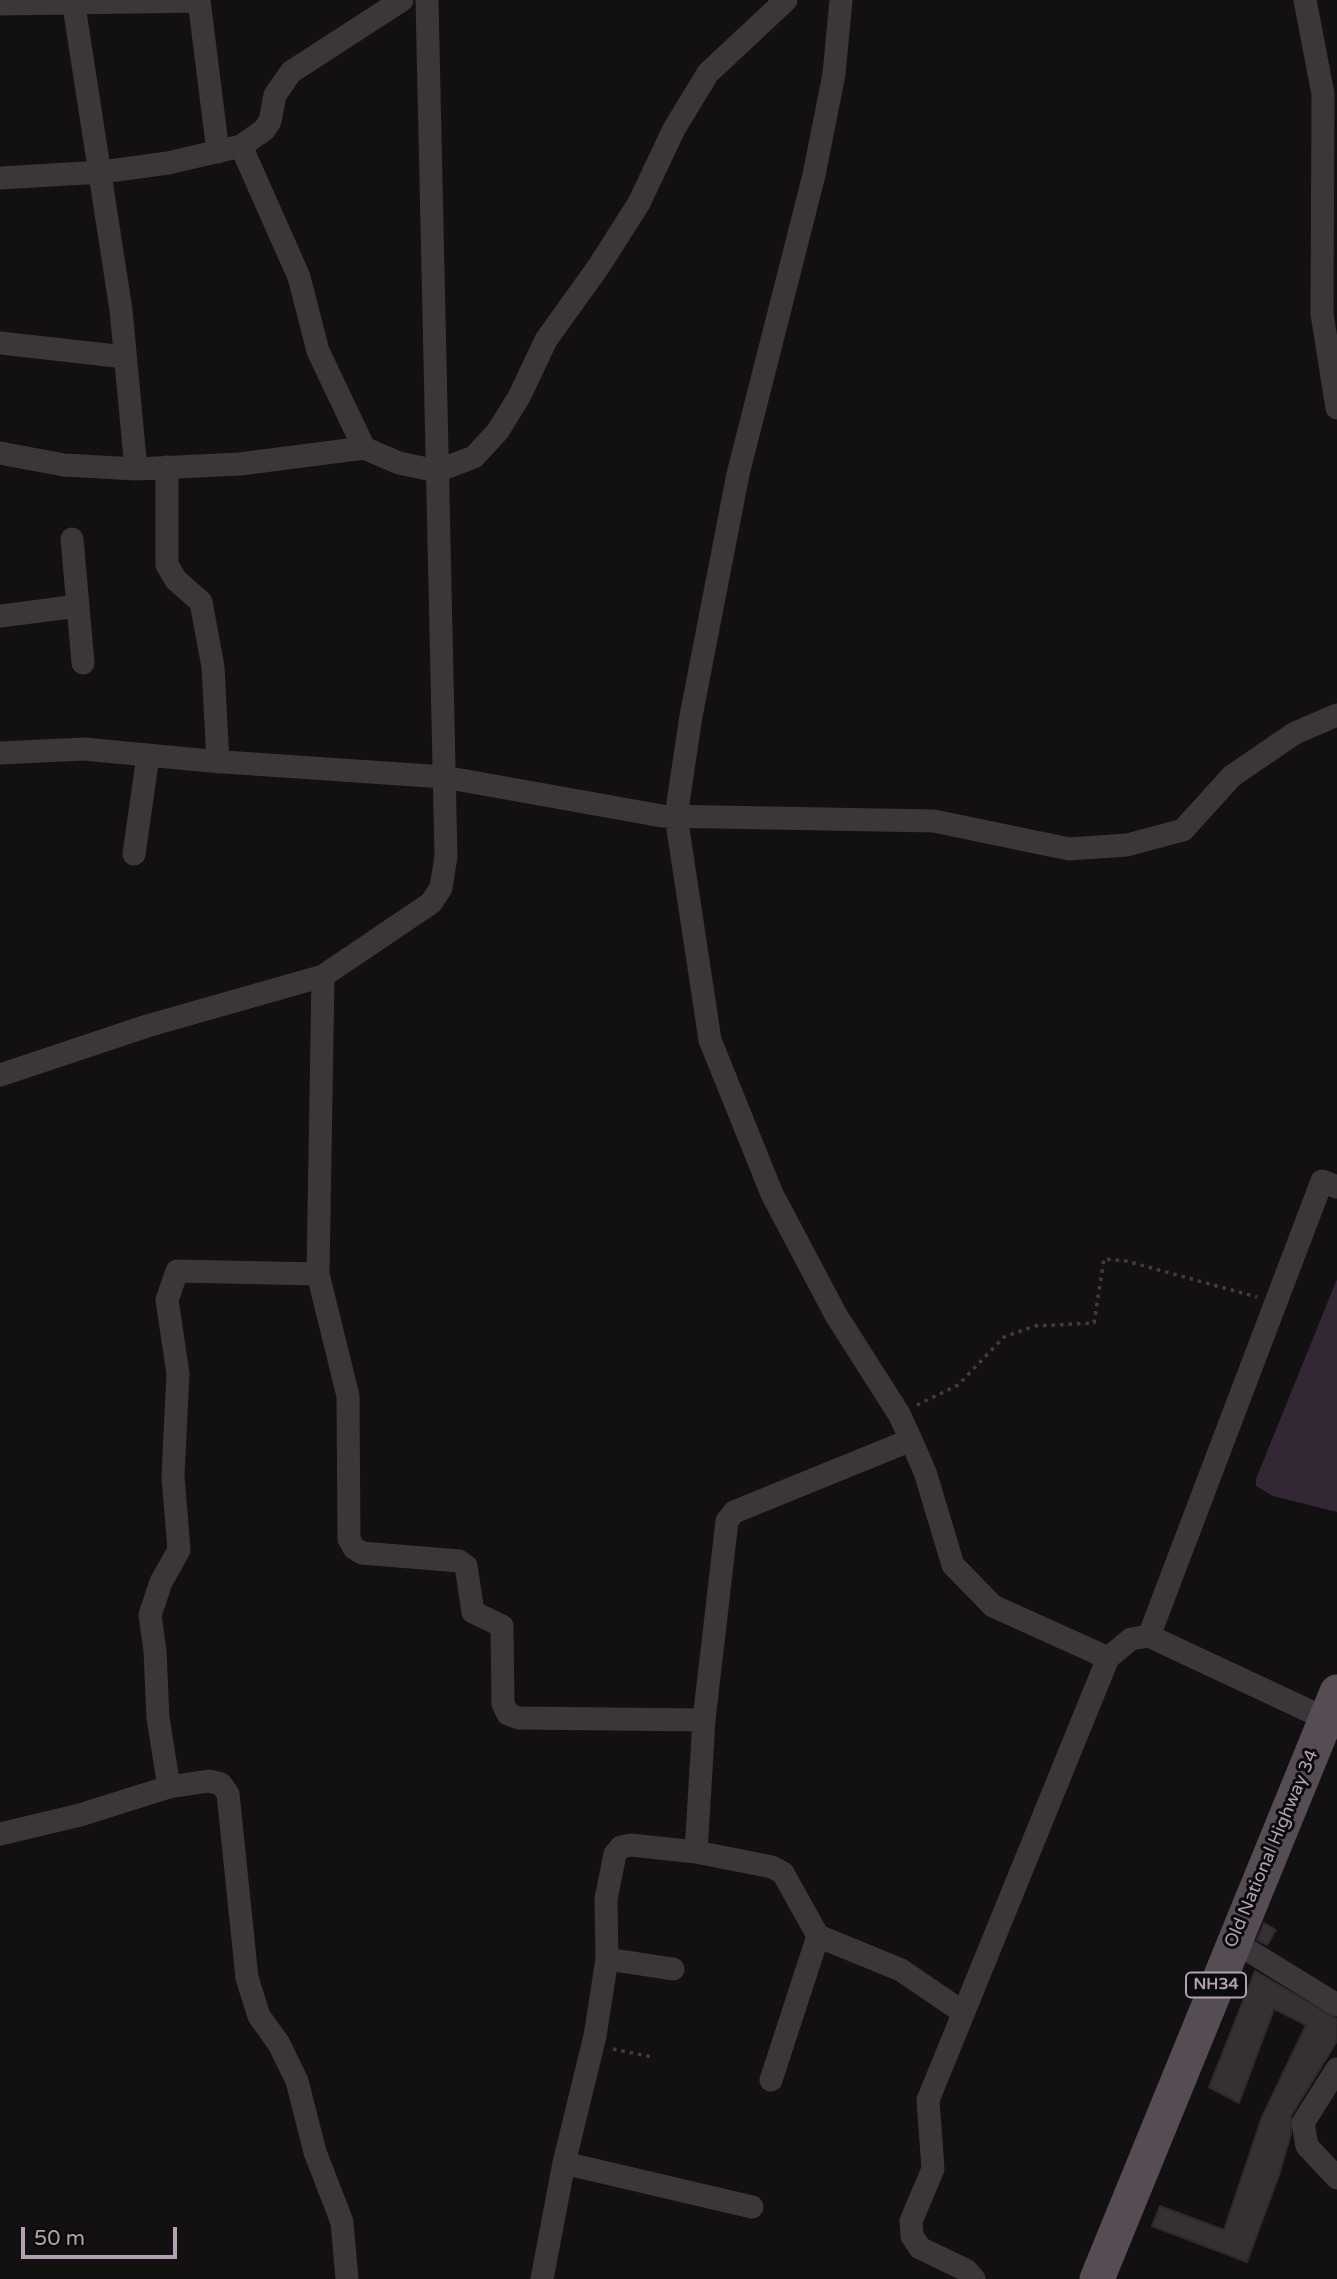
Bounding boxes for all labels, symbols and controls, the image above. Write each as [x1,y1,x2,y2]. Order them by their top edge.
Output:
street label: Old National Highway 34 [1220,1747,1324,1951]
road number: NH34 [1186,1972,1246,1997]
scale bar [24,2212,180,2256]
text: 50 m [34,2226,85,2251]

